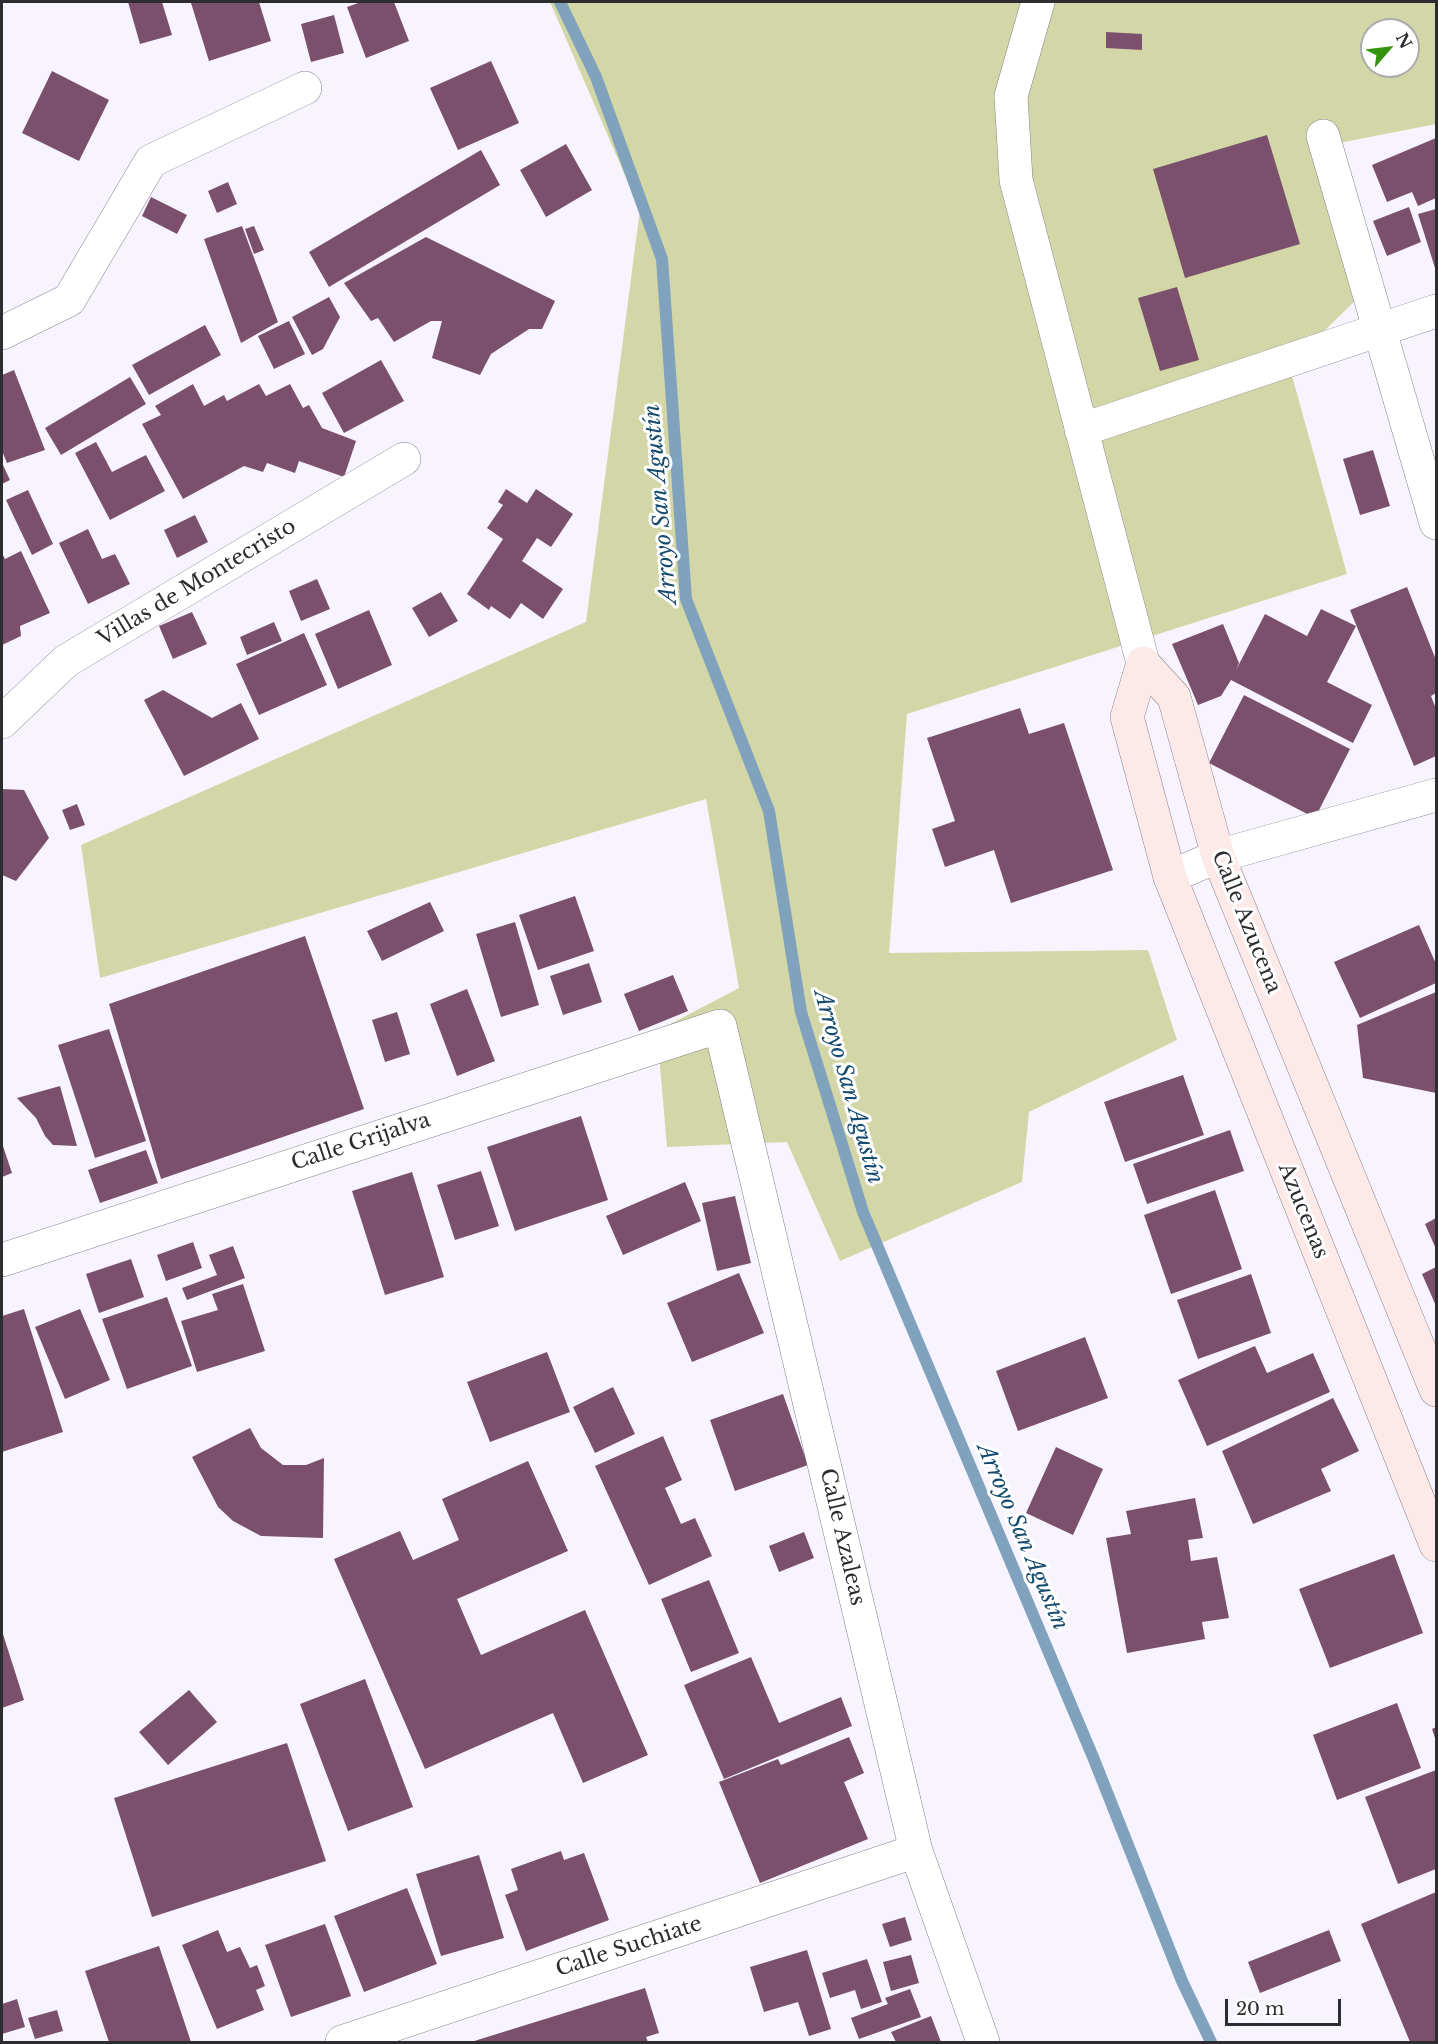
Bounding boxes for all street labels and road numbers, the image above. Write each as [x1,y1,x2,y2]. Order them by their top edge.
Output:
street label: Villas de Montecristo [93,514,301,652]
street label: Calle Azucena [1206,847,1286,997]
street label: Calle Grijalva [288,1108,434,1176]
street label: Azucenas [1272,1160,1334,1262]
street label: Calle Azaleas [814,1466,870,1608]
street label: Calle Suchiate [553,1911,705,1983]

